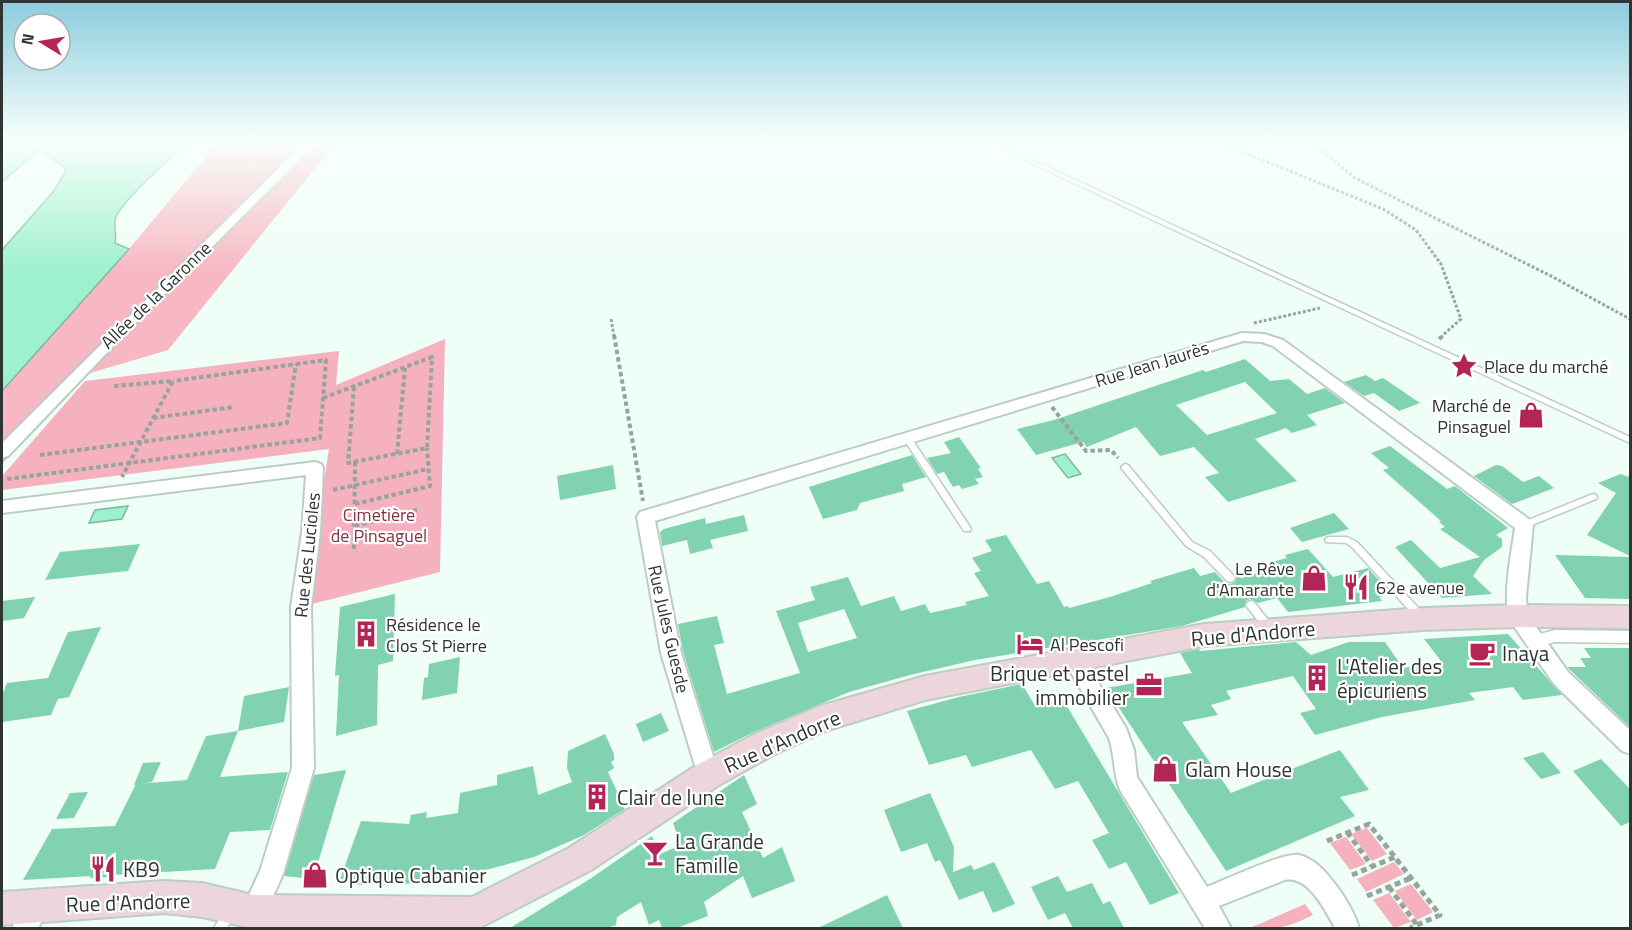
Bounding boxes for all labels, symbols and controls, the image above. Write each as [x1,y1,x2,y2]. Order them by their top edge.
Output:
north arrow [12,12,72,72]
text: N [14,31,40,47]
street label: Allée de la Garonne [94,235,218,355]
street label: Rue Jean Jaurès [1092,334,1212,394]
place icon: Place du marché [1449,351,1479,381]
place label: Place du marché [1484,353,1608,380]
place label: Marché de Pinsaguel [1432,392,1511,440]
shop icon: Marché de Pinsaguel [1516,400,1546,430]
street label: Rue des Lucioles [287,491,327,619]
park label: Cimetière de Pinsaguel [331,501,427,549]
place label: Le Rêve d'Amarante [1206,555,1294,603]
street label: Rue Jules Guesde [641,562,697,696]
shop icon: Le Rêve d'Amarante [1299,563,1329,593]
restaurant icon: 62e avenue [1341,572,1371,602]
place label: 62e avenue [1376,574,1464,601]
place label: Résidence le Clos St Pierre [386,611,487,659]
street label: Rue d'Andorre [1189,612,1317,654]
building icon: Résidence le Clos St Pierre [351,619,381,649]
hotel icon: Al Pescofi [1015,629,1045,659]
place label: Al Pescofi [1050,631,1124,658]
place label: Inaya [1502,637,1550,669]
cafe icon: Inaya [1467,638,1497,668]
place label: L'Atelier des épicuriens [1337,650,1442,706]
place label: Brique et pastel immobilier [990,657,1129,713]
building icon: L'Atelier des épicuriens [1302,663,1332,693]
office icon: Brique et pastel immobilier [1134,670,1164,700]
street label: Rue d'Andorre [719,701,845,781]
place label: Glam House [1185,753,1292,785]
shop icon: Glam House [1150,754,1180,784]
place label: Clair de lune [617,781,725,813]
building icon: Clair de lune [582,782,612,812]
place label: La Grande Famille [675,825,764,881]
bar icon: La Grande Famille [640,838,670,868]
place label: KB9 [123,853,160,885]
restaurant icon: KB9 [88,854,118,884]
place label: Optique Cabanier [335,859,487,891]
shop icon: Optique Cabanier [300,860,330,890]
street label: Rue d'Andorre [65,884,191,920]

